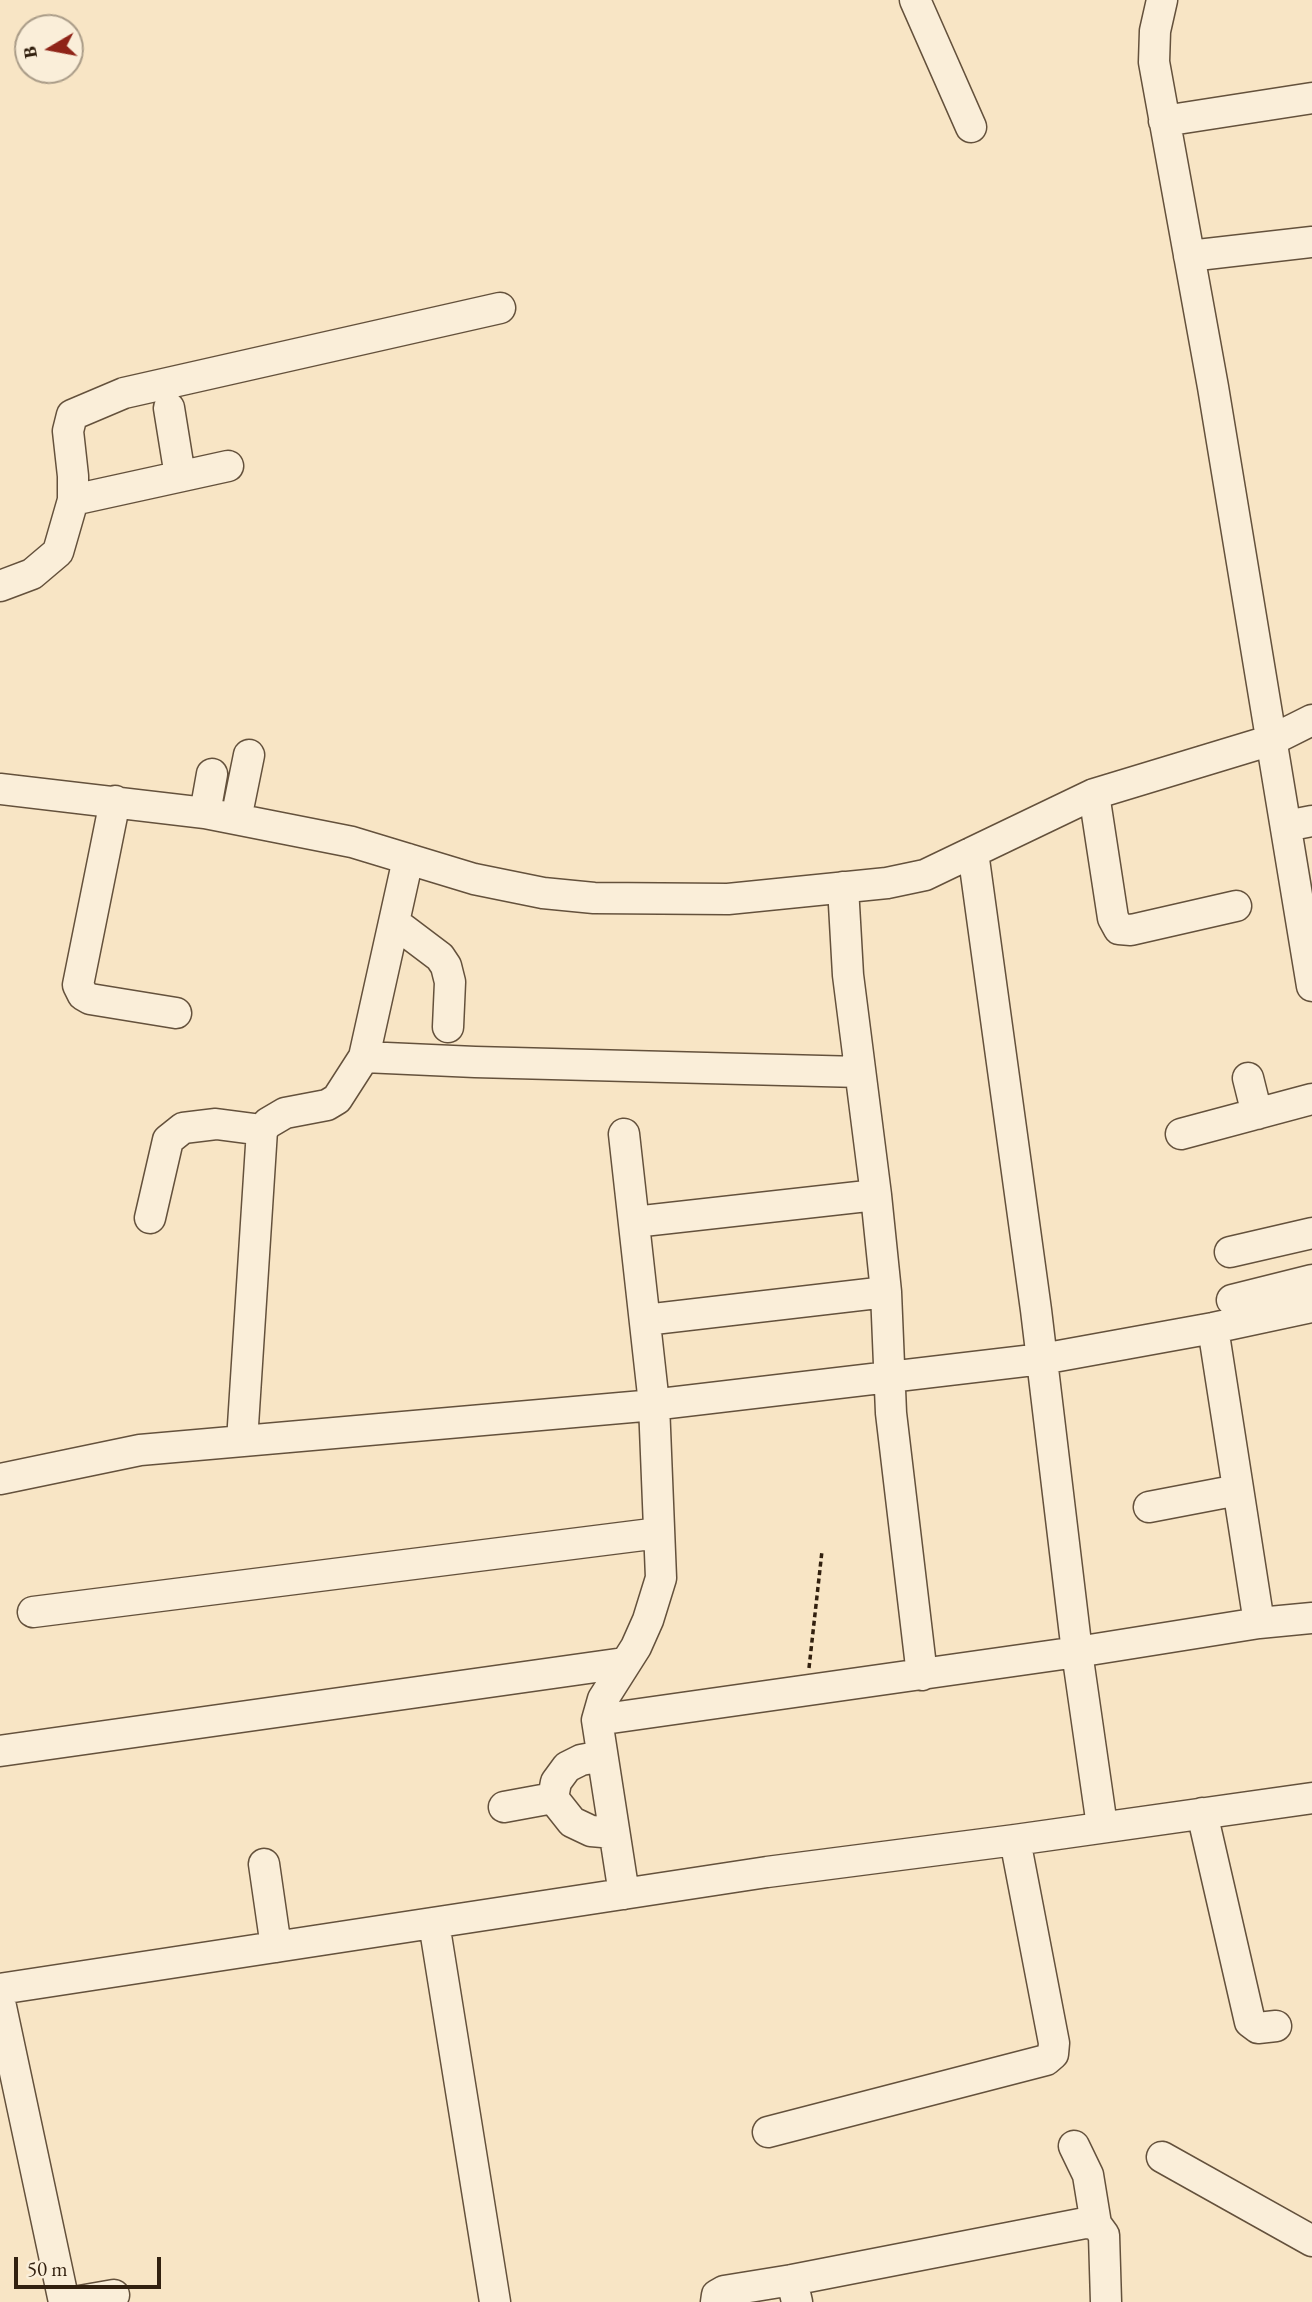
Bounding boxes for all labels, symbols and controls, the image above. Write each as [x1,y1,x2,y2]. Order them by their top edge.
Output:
north arrow [14,14,84,84]
text: B [16,44,43,60]
scale bar [18,2242,164,2286]
text: 50 m [27,2255,68,2282]

